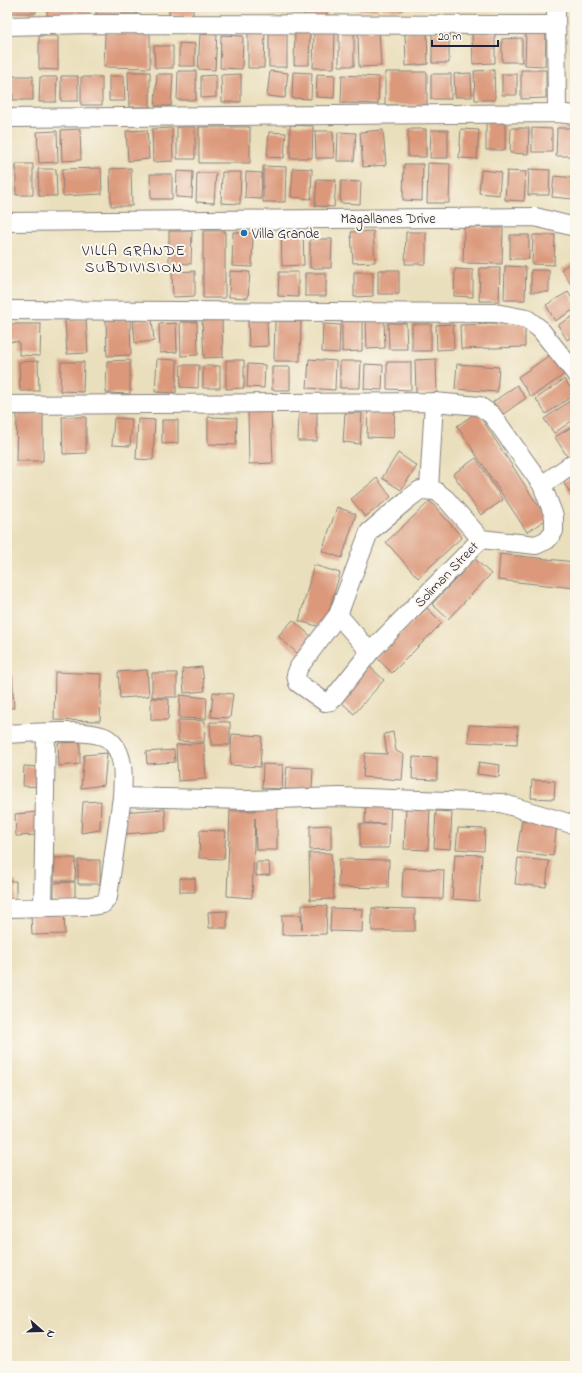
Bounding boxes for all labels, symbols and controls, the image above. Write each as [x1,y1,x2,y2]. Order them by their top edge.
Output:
scale bar [432,22,498,48]
text: 20 m [438,28,461,46]
street label: Magallanes Drive [340,209,436,231]
place label: Villa Grande [251,224,320,245]
marker: Villa Grande [239,228,249,238]
district label: VILLA GRANDE SUBDIVISION [81,240,186,279]
street label: Soliman Street [410,537,484,613]
north arrow [22,1311,62,1351]
text: N [42,1328,59,1340]

